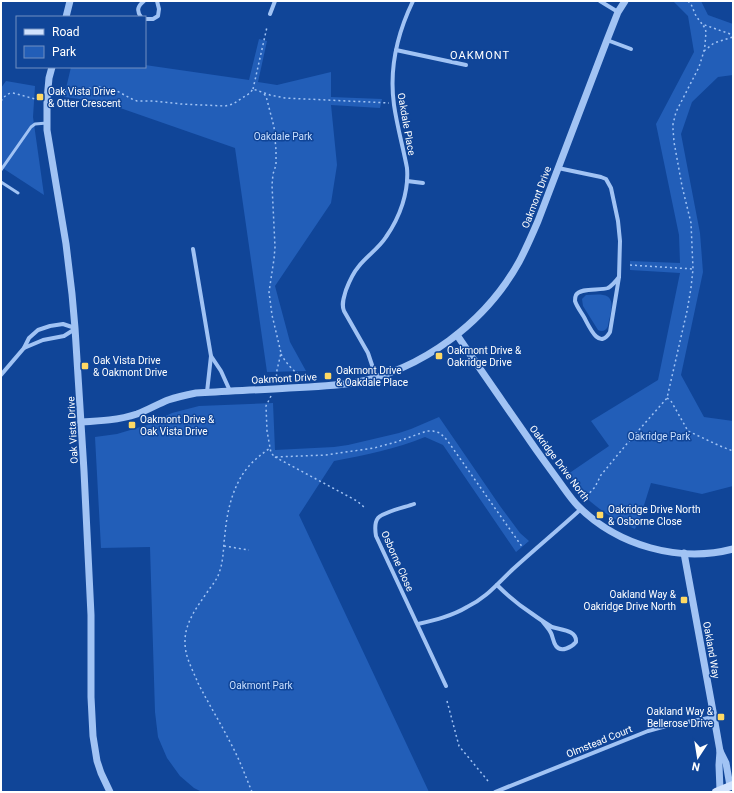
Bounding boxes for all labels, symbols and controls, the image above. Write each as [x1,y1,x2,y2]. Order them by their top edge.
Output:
legend [16,16,146,68]
text: Road [52,25,80,39]
text: Park [52,45,77,59]
district label: OAKMONT [450,49,510,62]
place label: Oak Vista Drive & Otter Crescent [48,86,121,109]
marker: Oak Vista Drive & Otter Crescent [35,92,45,102]
street label: Oakdale Place [396,92,417,156]
park label: Oakdale Park [254,131,313,142]
street label: Oakmont Drive [520,165,553,230]
place label: Oakmont Drive & Oakridge Drive [447,345,522,368]
marker: Oakmont Drive & Oakridge Drive [434,351,444,361]
place label: Oak Vista Drive & Oakmont Drive [93,355,167,378]
marker: Oak Vista Drive & Oakmont Drive [80,361,90,371]
place label: Oakmont Drive & Oakdale Place [336,365,408,388]
street label: Oakmont Drive [251,371,317,386]
marker: Oakmont Drive & Oakdale Place [323,371,333,381]
street label: Oak Vista Drive [65,396,80,464]
place label: Oakmont Drive & Oak Vista Drive [140,414,215,437]
marker: Oakmont Drive & Oak Vista Drive [127,420,137,430]
street label: Oakridge Drive North [527,423,592,504]
park label: Oakridge Park [628,431,691,442]
place label: Oakridge Drive North & Osborne Close [608,504,700,527]
marker: Oakridge Drive North & Osborne Close [595,510,605,520]
street label: Osborne Close [379,529,416,593]
place label: Oakland Way & Oakridge Drive North [584,589,677,612]
marker: Oakland Way & Oakridge Drive North [679,595,689,605]
street label: Oakland Way [701,621,722,680]
park label: Oakmont Park [229,680,294,691]
place label: Oakland Way & Bellerose Drive [647,706,714,729]
marker: Oakland Way & Bellerose Drive [716,712,726,722]
street label: Olmstead Court [565,723,634,760]
north arrow [678,737,718,777]
text: N [691,759,701,773]

